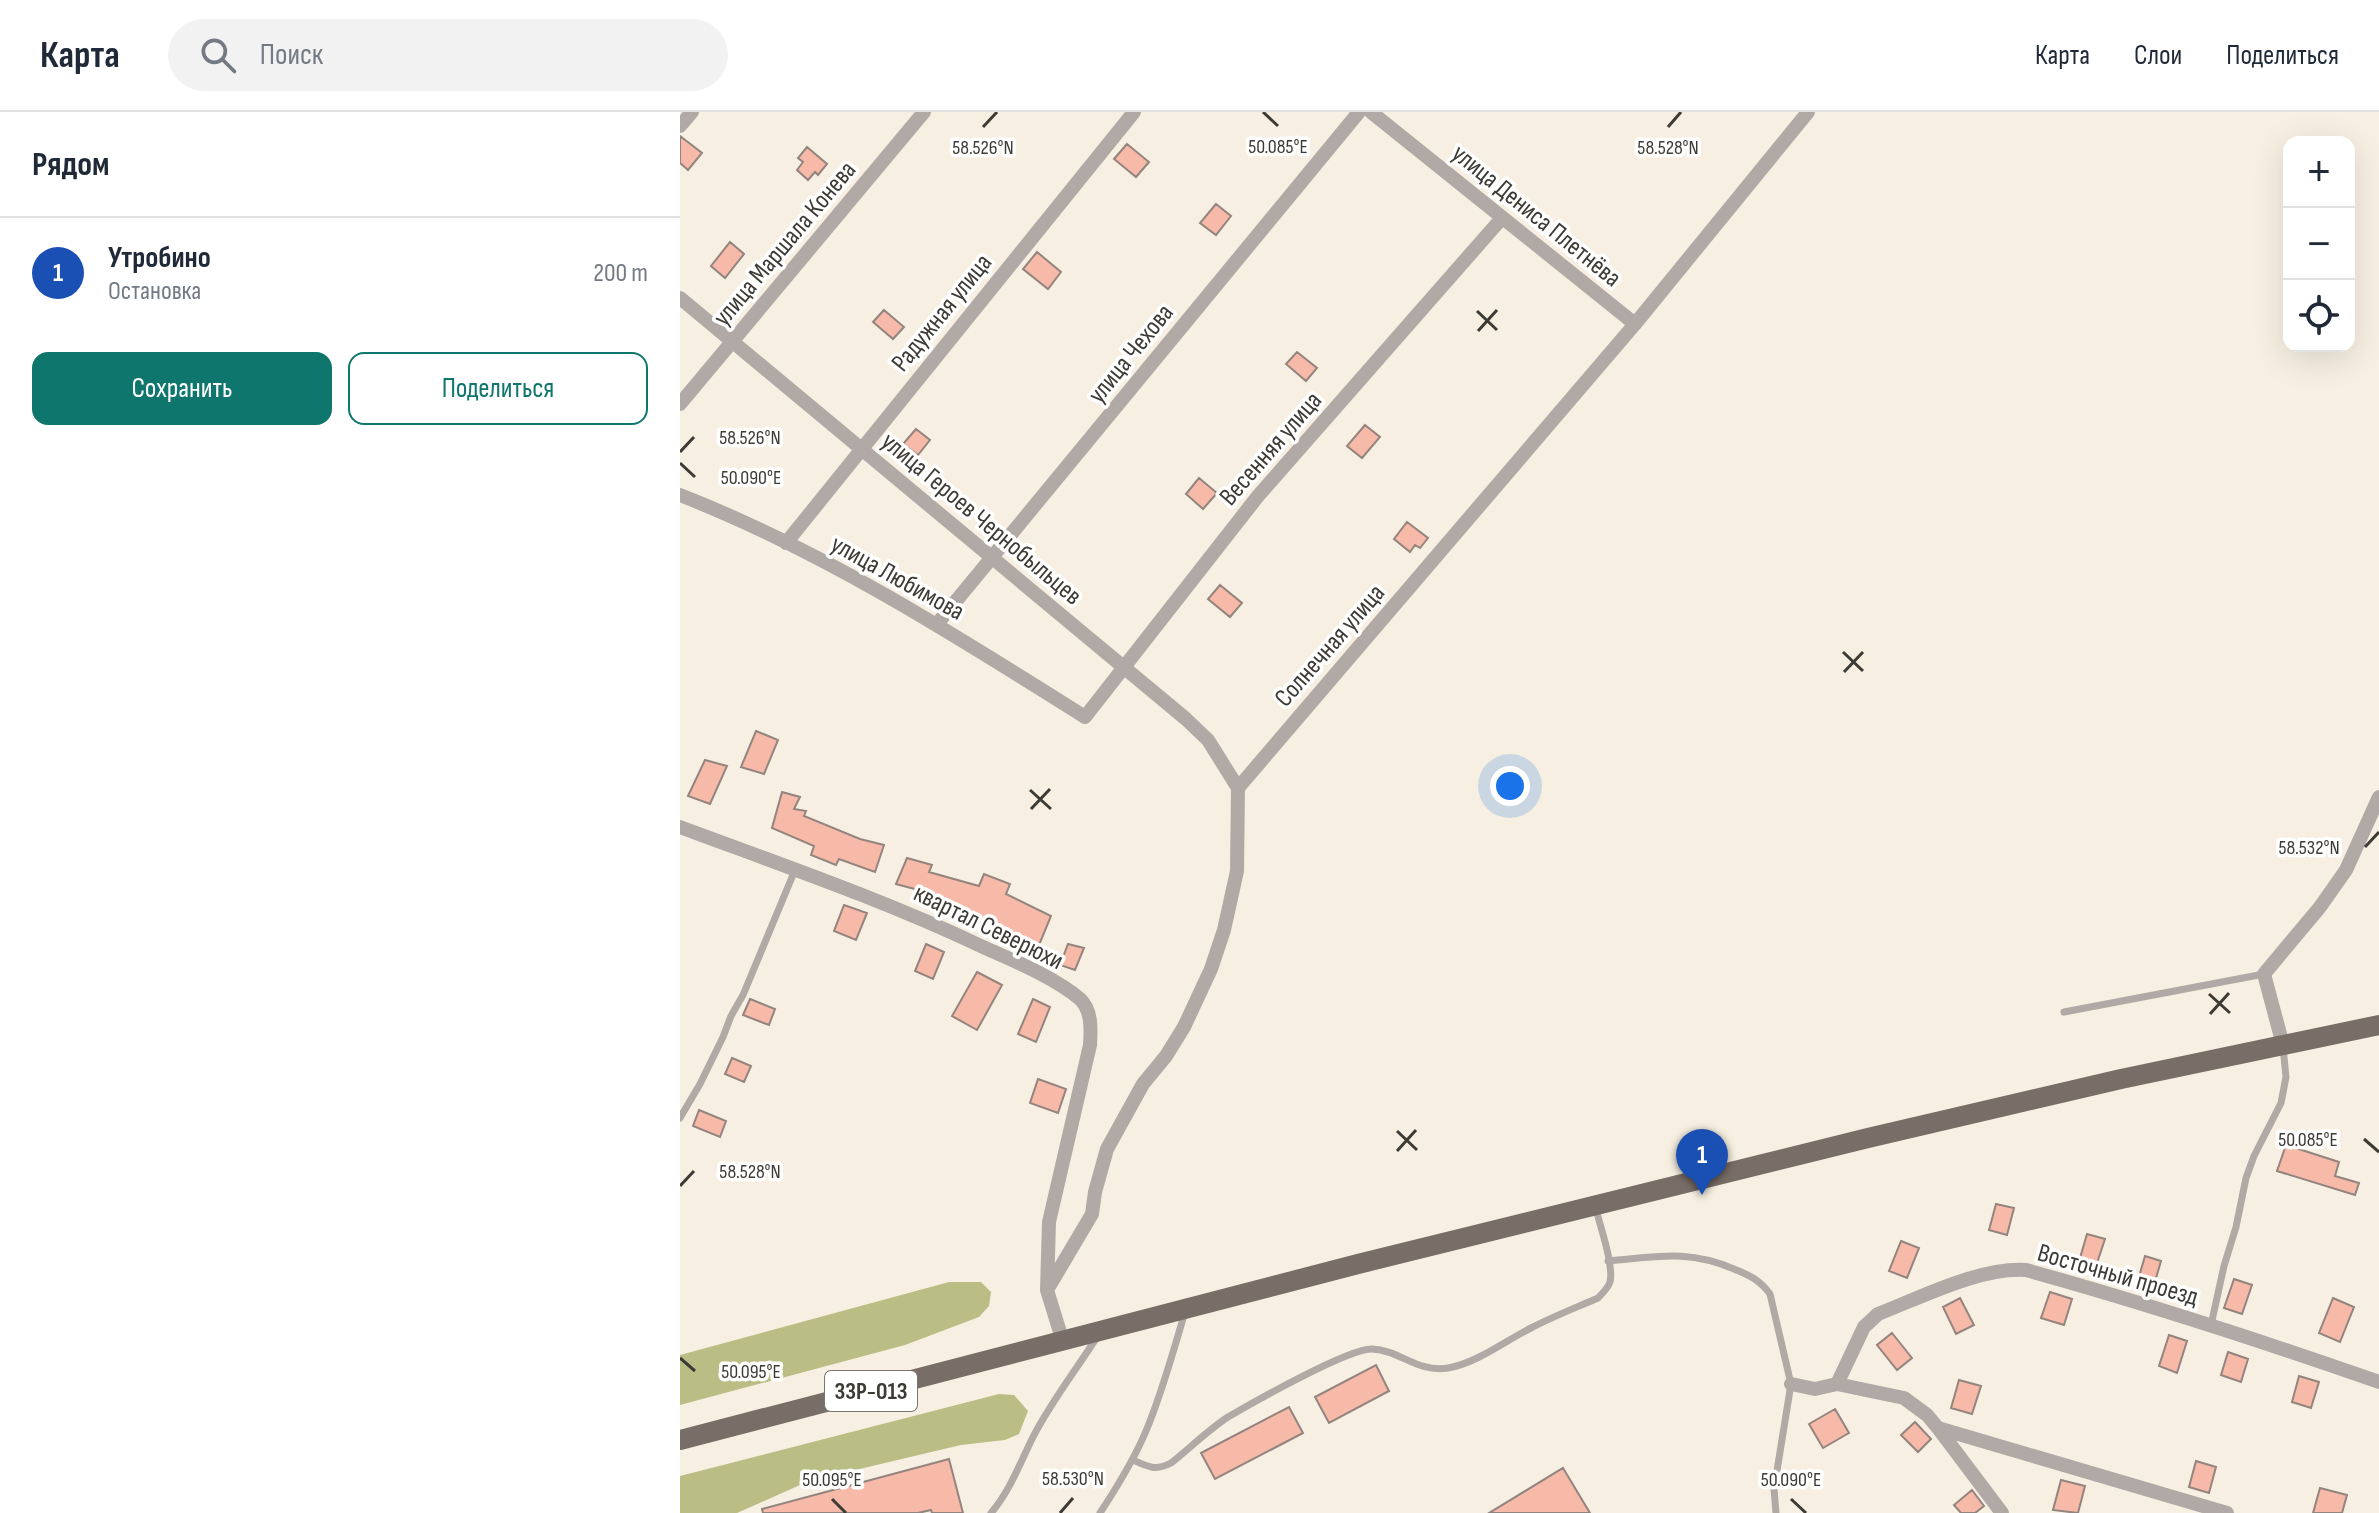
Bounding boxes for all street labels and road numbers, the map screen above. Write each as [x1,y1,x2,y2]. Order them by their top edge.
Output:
street label: улица Дениса Плетнёва [1445,138,1627,294]
street label: улица Маршала Конева [707,155,863,333]
street label: Радужная улица [885,248,999,378]
street label: улица Чехова [1082,298,1181,410]
street label: Весенняя улица [1213,386,1329,512]
street label: улица Героев Чернобыльцев [875,426,1088,612]
street label: улица Любимова [825,529,969,628]
street label: Солнечная улица [1268,578,1392,714]
street label: квартал Северюхи [908,878,1068,977]
street label: Восточный проезд [2034,1238,2202,1313]
road number: 33Р-013 [825,1371,917,1411]

